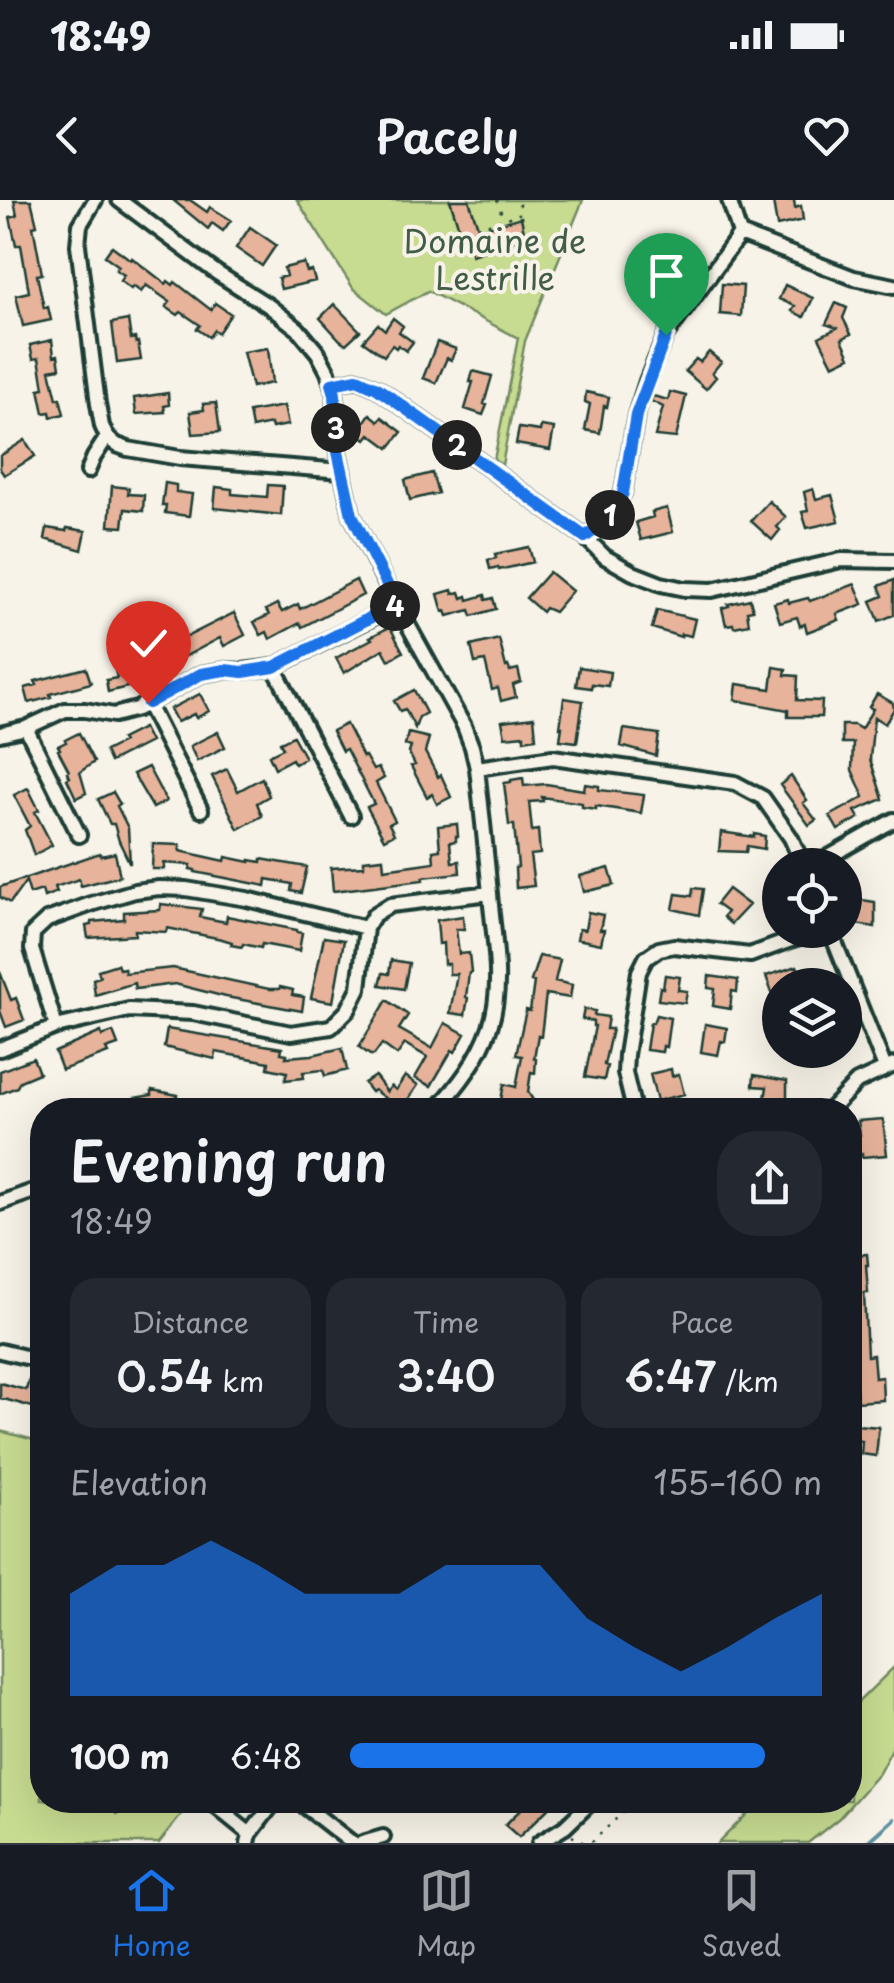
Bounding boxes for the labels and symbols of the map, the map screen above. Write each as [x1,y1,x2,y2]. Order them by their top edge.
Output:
park label: Domaine de Lestrille [404,216,586,301]
pin [624,233,709,336]
pin: 3 [311,403,361,453]
pin: 2 [432,420,482,470]
pin: 1 [585,490,635,540]
pin: 4 [370,581,420,631]
pin [106,601,191,704]

